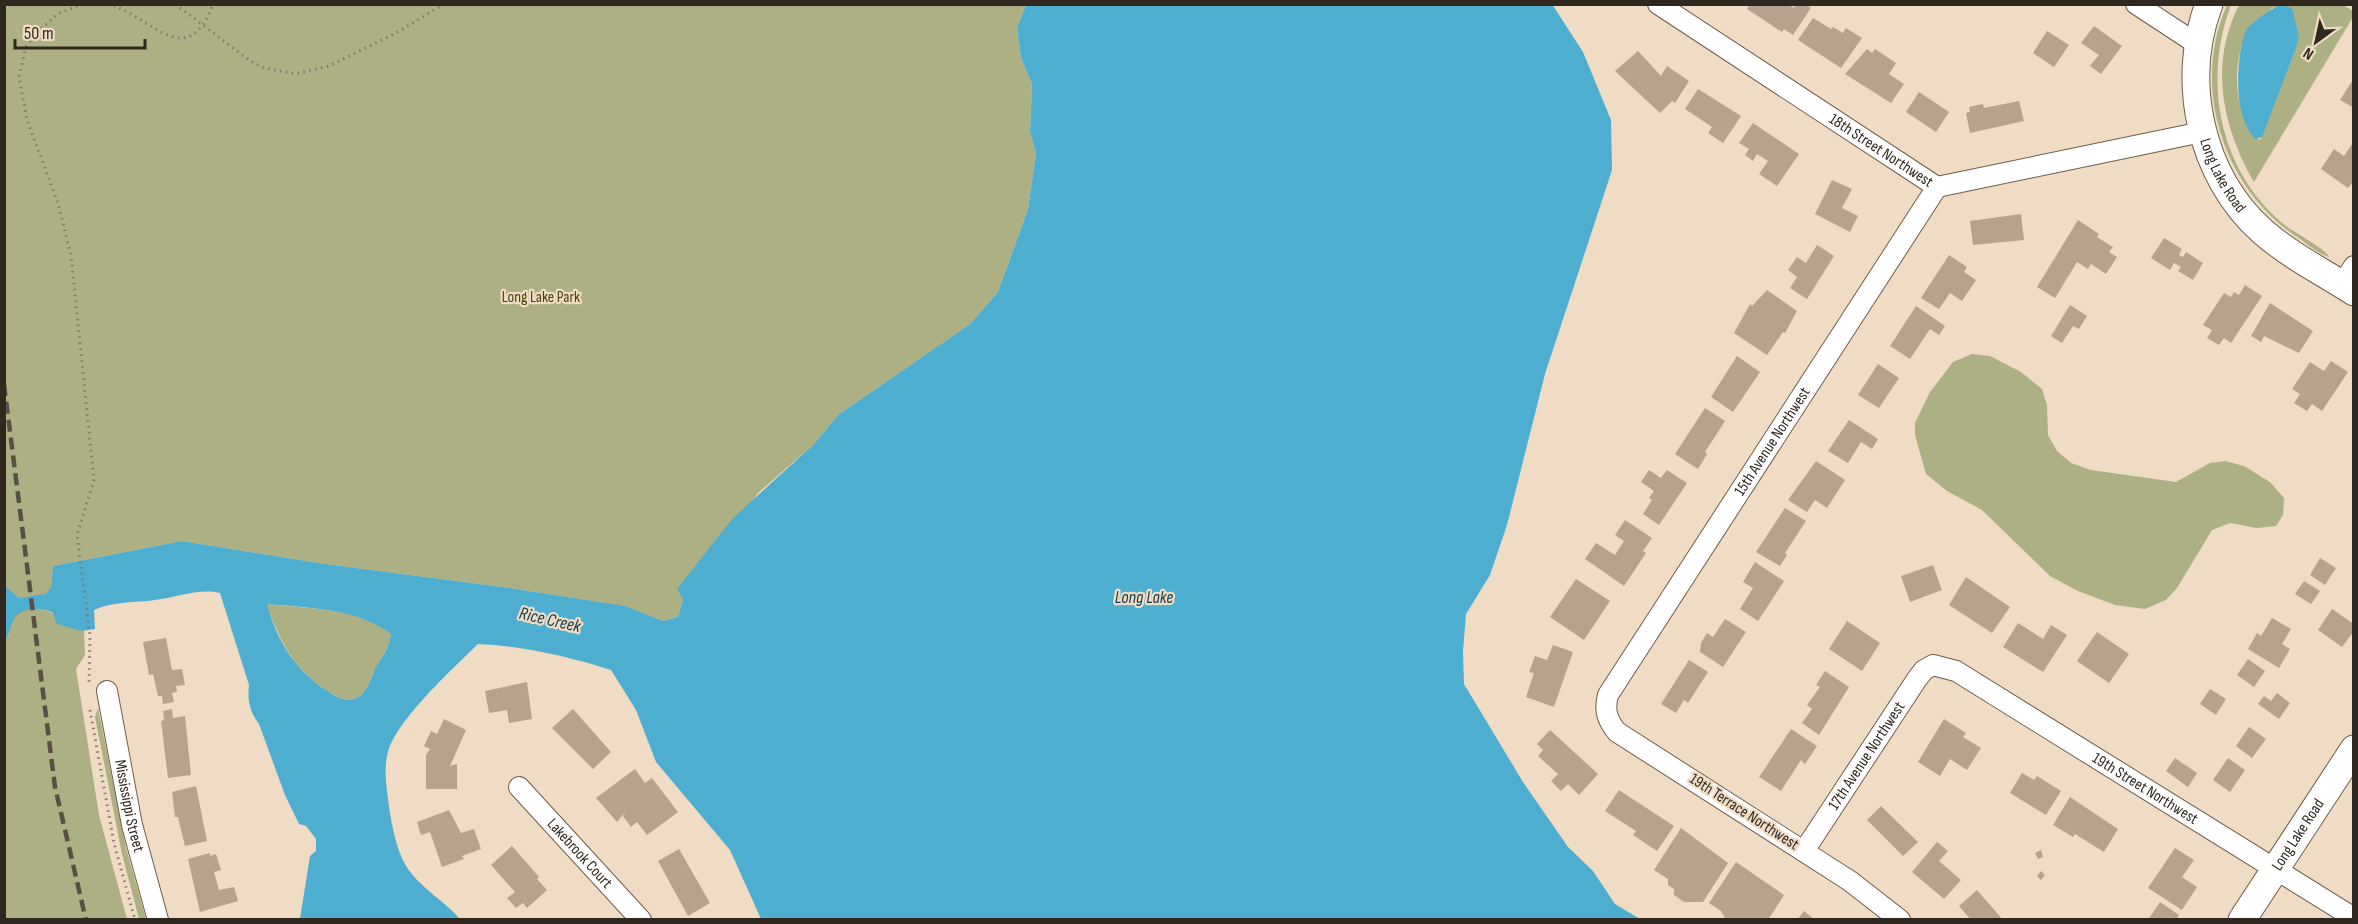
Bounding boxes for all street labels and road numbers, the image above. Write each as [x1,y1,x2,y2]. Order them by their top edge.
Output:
street label: 18th Street Northwest [1826,109,1937,192]
street label: Long Lake Road [2196,136,2250,217]
street label: 15th Avenue Northwest [1730,383,1814,499]
street label: 17th Avenue Northwest [1824,698,1909,813]
street label: 19th Street Northwest [2089,749,2202,828]
street label: Mississippi Street [111,758,148,854]
street label: 19th Terrace Northwest [1686,770,1802,855]
street label: Long Lake Road [2268,795,2328,874]
street label: Lakebrook Court [543,814,617,892]

